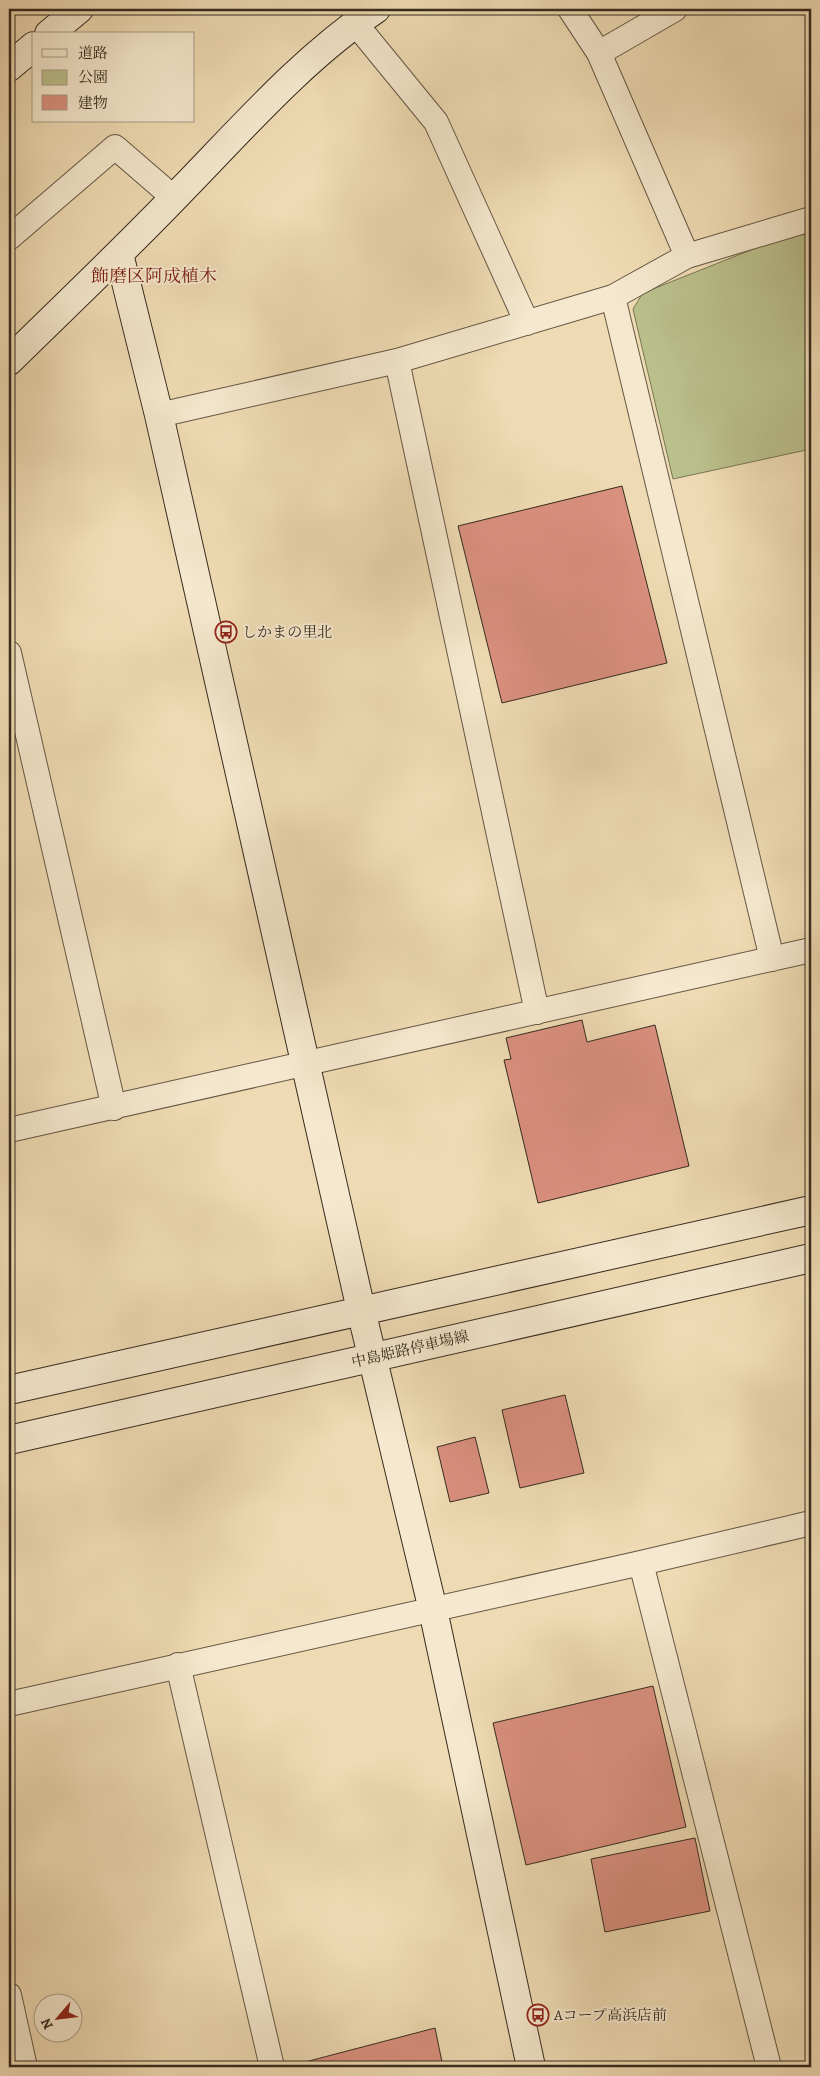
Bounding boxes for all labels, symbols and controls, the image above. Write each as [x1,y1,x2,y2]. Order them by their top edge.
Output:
legend [32,32,195,122]
text: 道路 [78,43,108,63]
text: 公園 [78,67,108,87]
text: 建物 [78,93,108,113]
district label: 飾磨区阿成植木 [91,264,217,288]
bus stop icon: しかまの里北 [214,620,238,644]
place label: しかまの里北 [242,622,332,642]
street label: 中島姫路停車場線 [349,1326,471,1372]
north arrow [32,1994,82,2044]
bus stop icon: Aコープ高浜店前 [526,2003,550,2027]
place label: Aコープ高浜店前 [553,2005,667,2025]
text: N [36,2015,58,2033]

